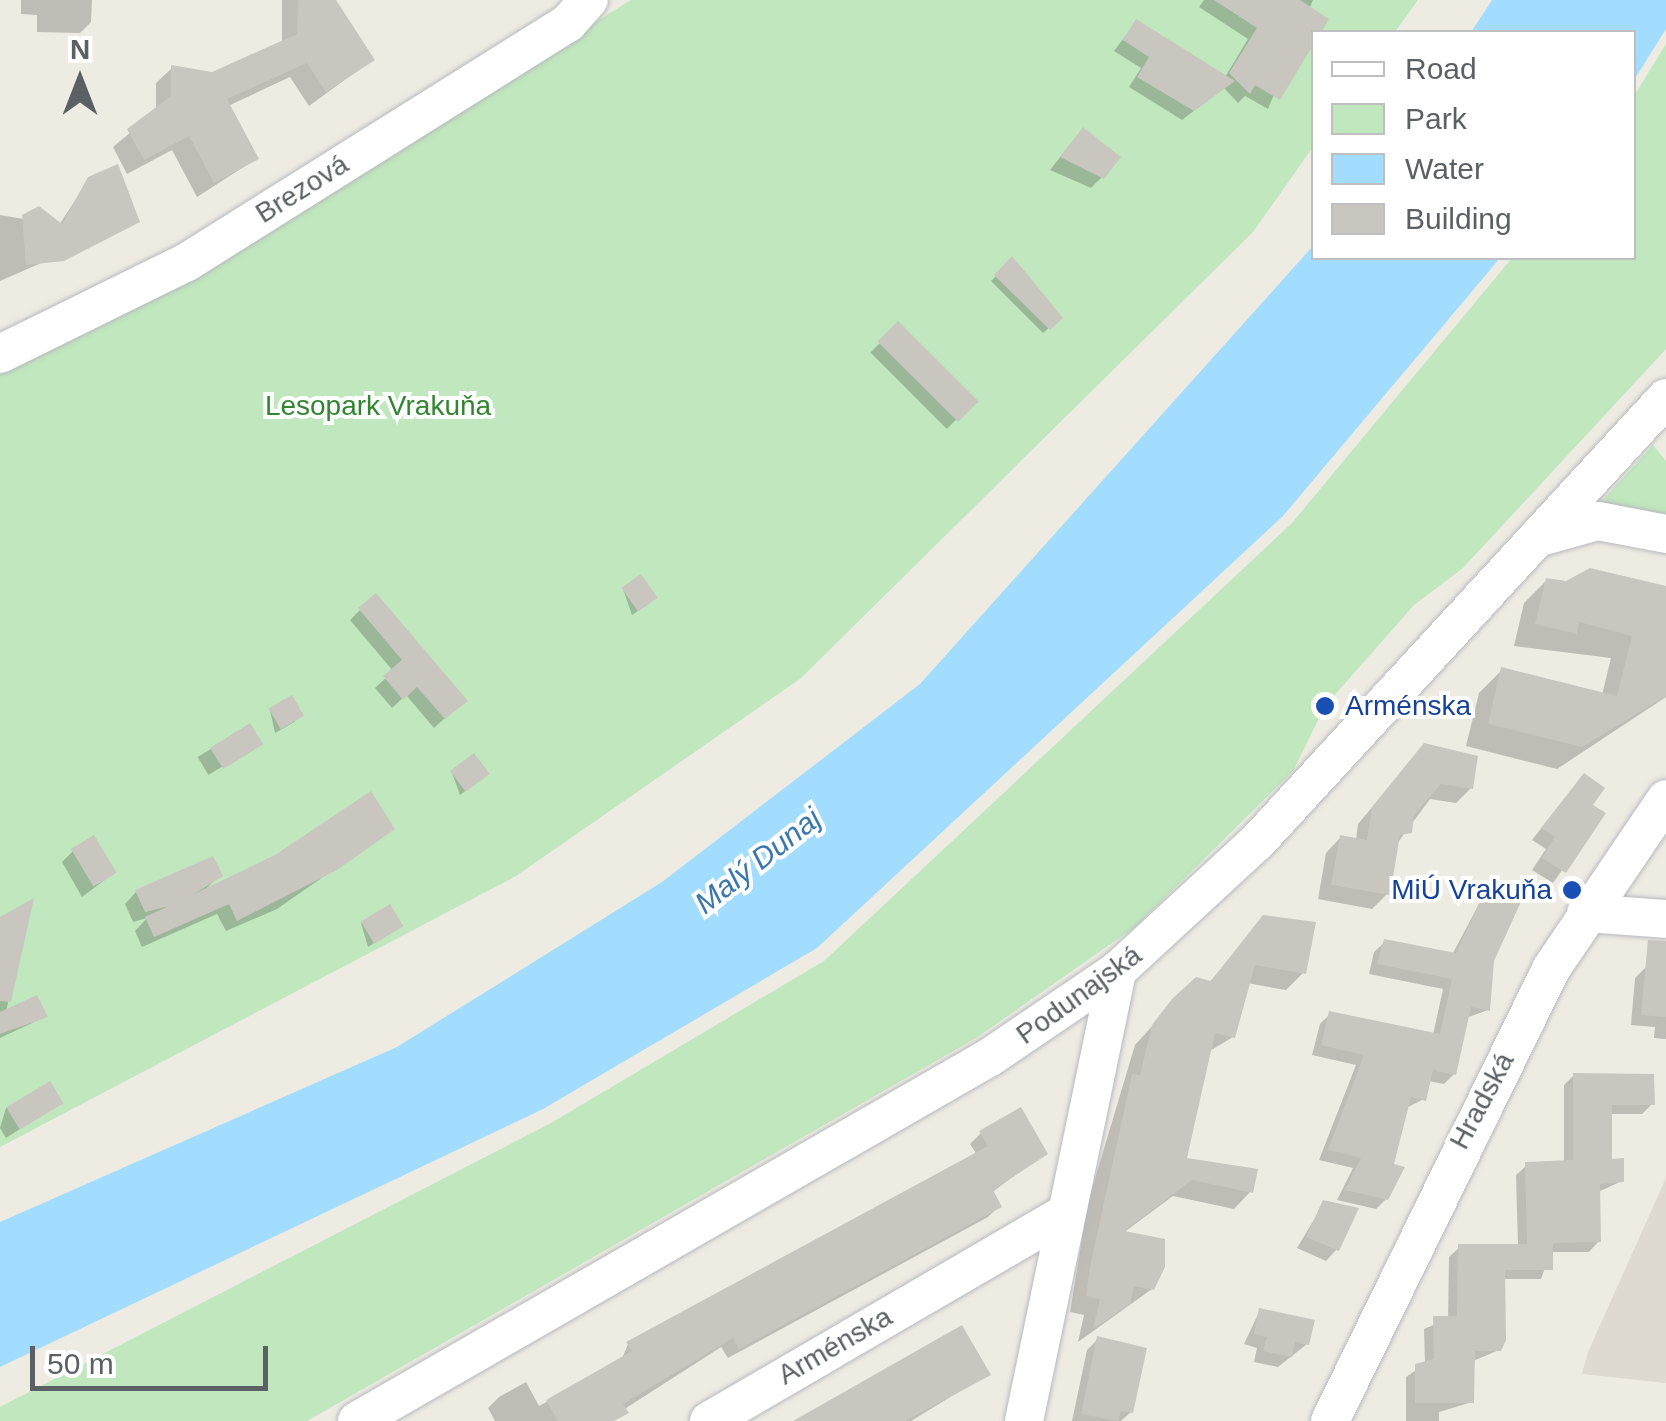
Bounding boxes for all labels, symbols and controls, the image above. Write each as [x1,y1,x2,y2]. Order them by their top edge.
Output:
north arrow [30,30,130,130]
legend [1311,30,1636,260]
text: N [70,34,90,65]
text: Road [1405,52,1477,85]
text: Park [1405,102,1467,135]
street label: Brezová [250,148,354,230]
text: Water [1405,152,1484,185]
text: Building [1405,202,1512,235]
park label: Lesopark Vrakuňa [265,389,491,423]
place label: Arménska [1345,689,1471,723]
marker: Arménska [1314,695,1336,717]
water label: Malý Dunaj [688,801,828,921]
place label: MiÚ Vrakuňa [1391,873,1552,907]
marker: MiÚ Vrakuňa [1561,879,1583,901]
street label: Podunajská [1010,938,1148,1052]
street label: Hradská [1443,1047,1521,1155]
street label: Arménska [772,1300,898,1392]
scale bar [35,1326,272,1388]
text: 50 m [47,1347,114,1380]

